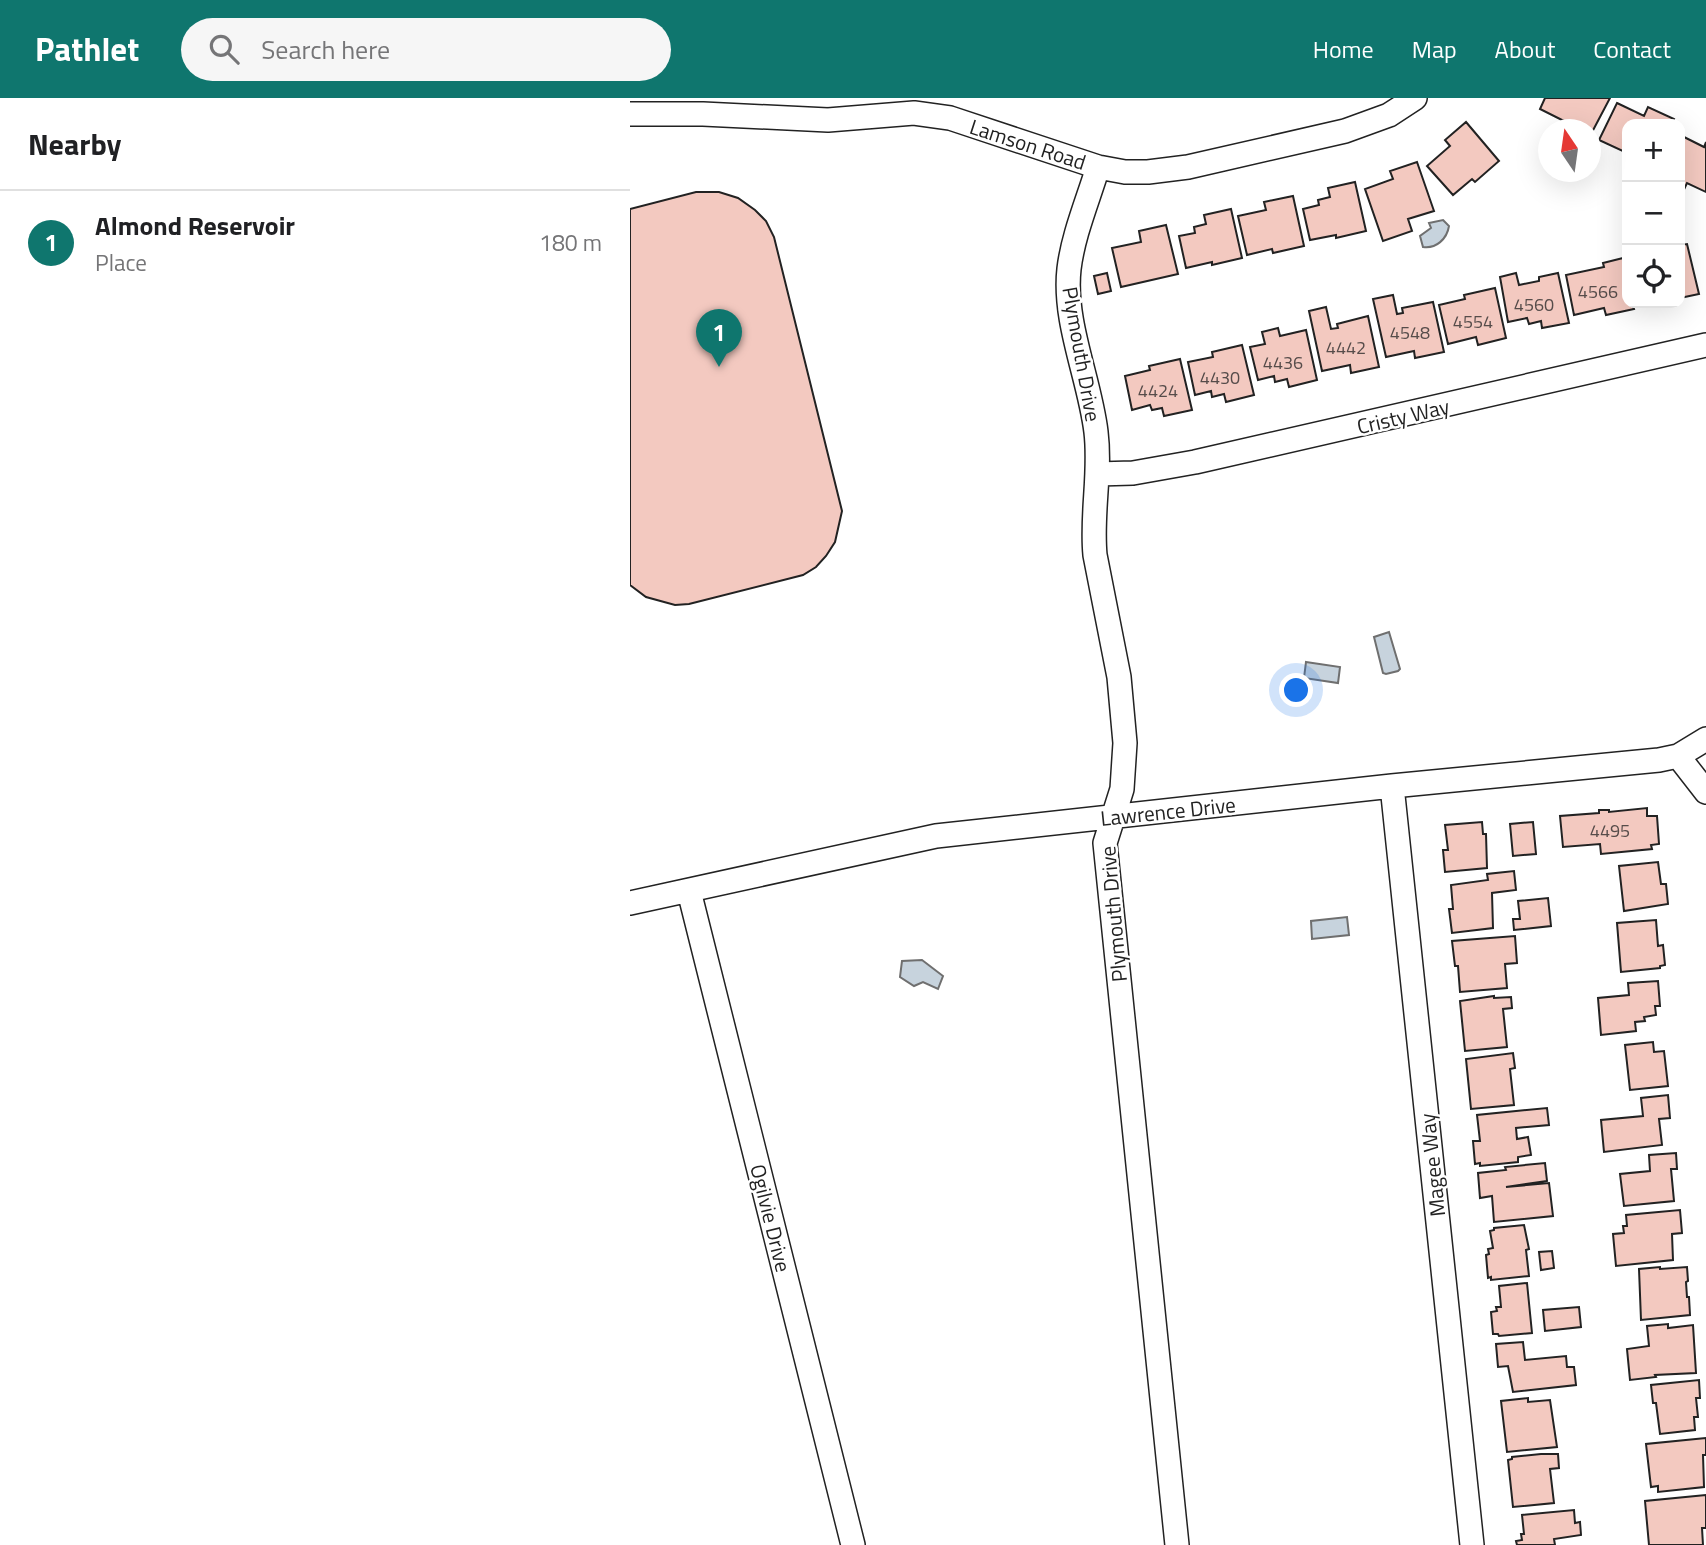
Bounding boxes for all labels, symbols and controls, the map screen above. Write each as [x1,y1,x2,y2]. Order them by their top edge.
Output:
search box [181,18,671,81]
text: Pathlet [35,24,139,74]
icon: search [205,30,243,68]
text: Search here [261,30,390,69]
text: Home [1313,31,1374,67]
text: Map [1412,31,1457,67]
text: About [1495,31,1555,67]
text: Contact [1593,31,1671,67]
street label: Lamson Road [966,110,1090,178]
north arrow [1538,119,1601,182]
map controls [1622,119,1685,308]
button: + [1622,119,1685,182]
text: Nearby [28,121,121,167]
button: − [1622,182,1685,245]
text: Almond Reservoir [95,206,295,245]
text: 1 [45,225,57,260]
text: 180 m [539,225,602,260]
text: Place [95,245,147,280]
button: locate [1622,245,1685,308]
house number: 4566 [1578,278,1618,305]
street label: Plymouth Drive [1054,284,1110,424]
house number: 4560 [1514,291,1554,318]
house number: 4554 [1453,308,1493,335]
pin: 1 [696,309,742,367]
house number: 4548 [1390,319,1430,346]
house number: 4442 [1326,334,1366,361]
house number: 4436 [1263,349,1303,376]
house number: 4430 [1200,364,1240,391]
house number: 4424 [1138,377,1178,404]
street label: Cristy Way [1354,390,1452,442]
your location [1279,673,1313,707]
street label: Lawrence Drive [1099,788,1237,834]
house number: 4495 [1590,817,1630,844]
street label: Plymouth Drive [1091,845,1135,983]
street label: Magee Way [1411,1112,1453,1218]
street label: Ogilvie Drive [742,1161,800,1275]

